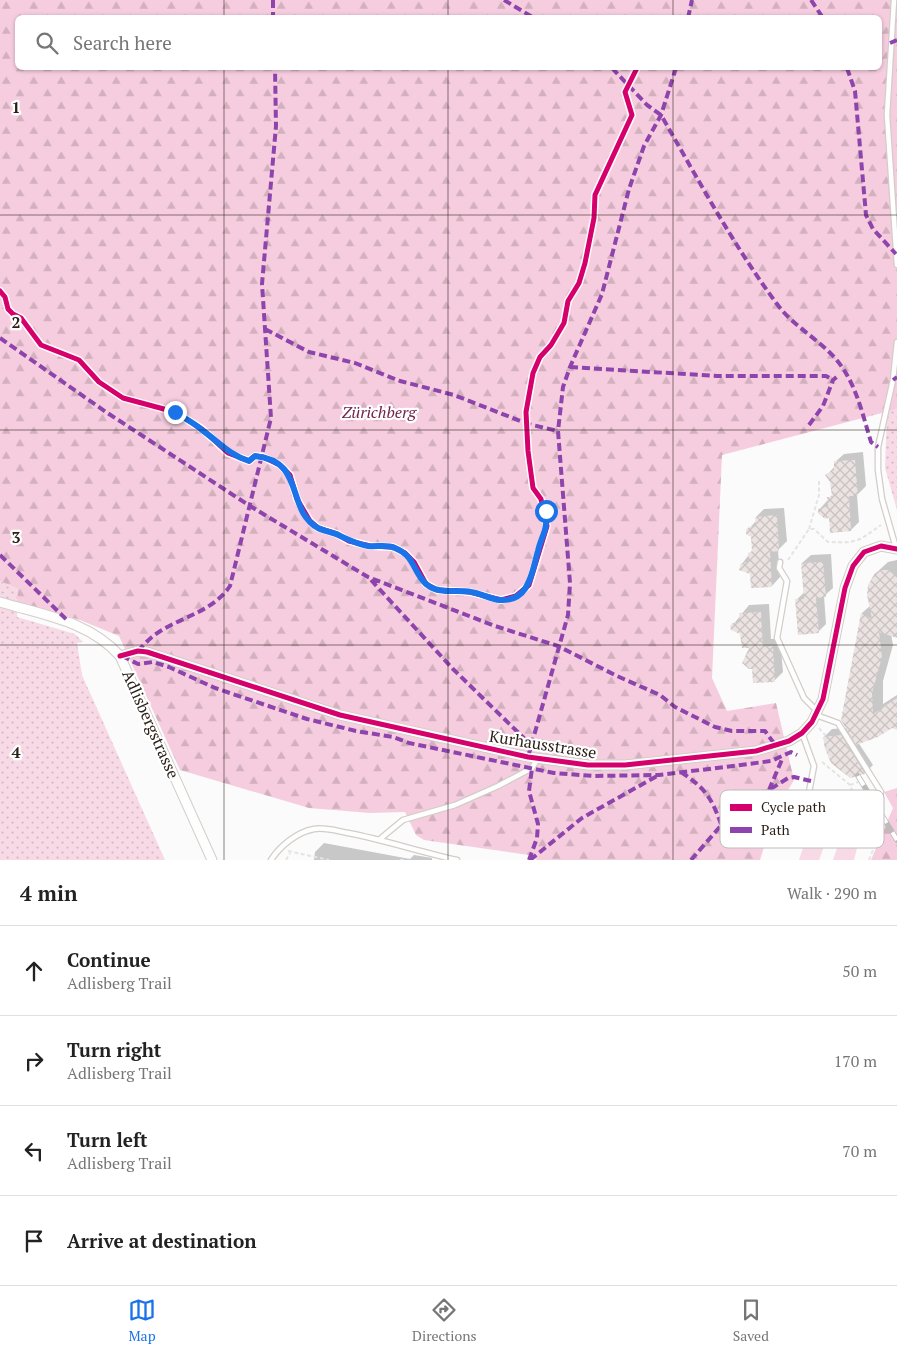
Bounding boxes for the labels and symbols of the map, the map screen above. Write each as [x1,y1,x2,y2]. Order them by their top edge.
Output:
text: 1 [11,96,21,118]
text: 2 [11,311,21,333]
route end [164,401,187,424]
park label: Zürichberg [342,401,417,423]
route start [535,500,558,523]
text: 3 [11,526,21,548]
street label: Adlisbergstrasse [117,666,185,782]
street label: Kurhausstrasse [488,725,598,763]
text: 4 [11,741,21,763]
legend [720,790,884,848]
text: Cycle path [761,797,826,816]
text: Path [761,820,790,839]

